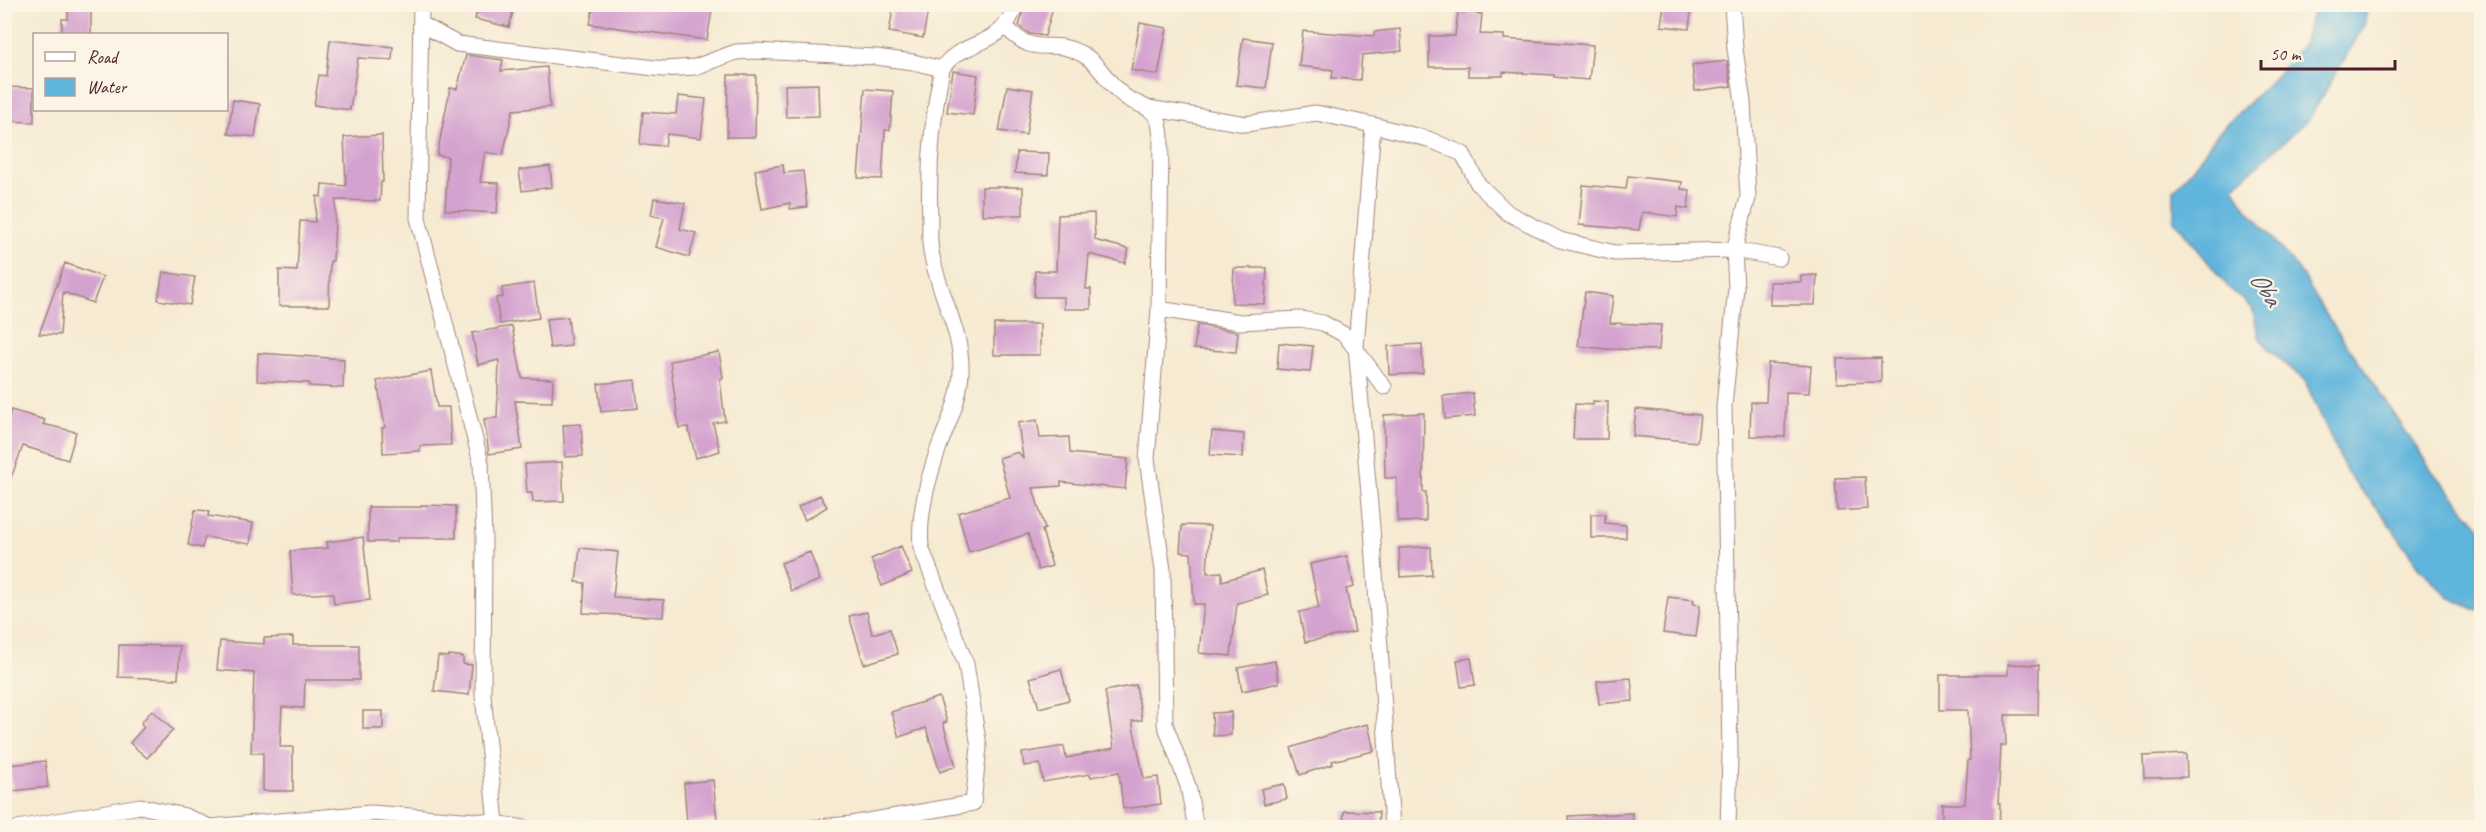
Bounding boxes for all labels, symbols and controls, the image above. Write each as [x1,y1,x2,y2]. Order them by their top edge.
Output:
legend [33,33,228,111]
scale bar [2261,33,2394,71]
text: 50 m [2270,43,2303,65]
text: Road [87,46,120,68]
text: Water [87,76,128,98]
water label: Oba [2242,264,2291,314]

